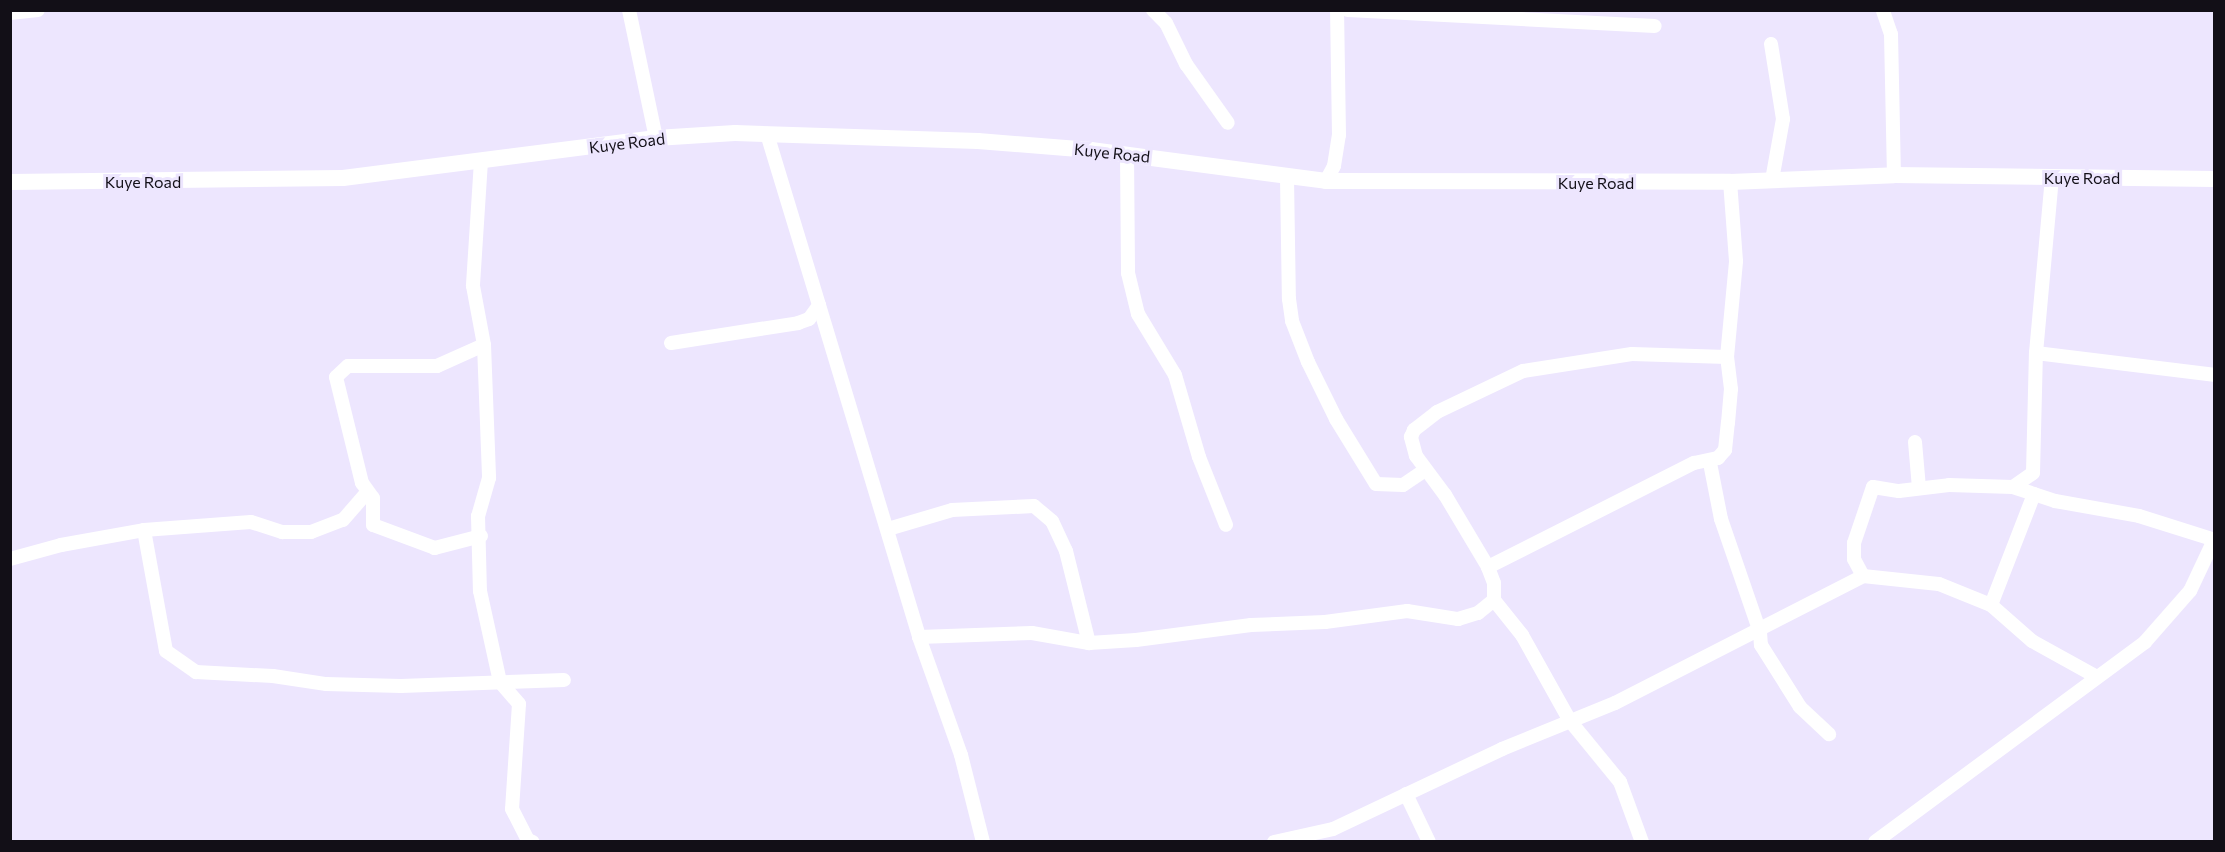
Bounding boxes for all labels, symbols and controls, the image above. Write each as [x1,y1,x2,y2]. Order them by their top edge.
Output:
street label: Kuye Road [588,129,666,157]
street label: Kuye Road [1073,139,1151,167]
street label: Kuye Road [2044,168,2120,188]
street label: Kuye Road [105,172,181,192]
street label: Kuye Road [1558,173,1634,193]

